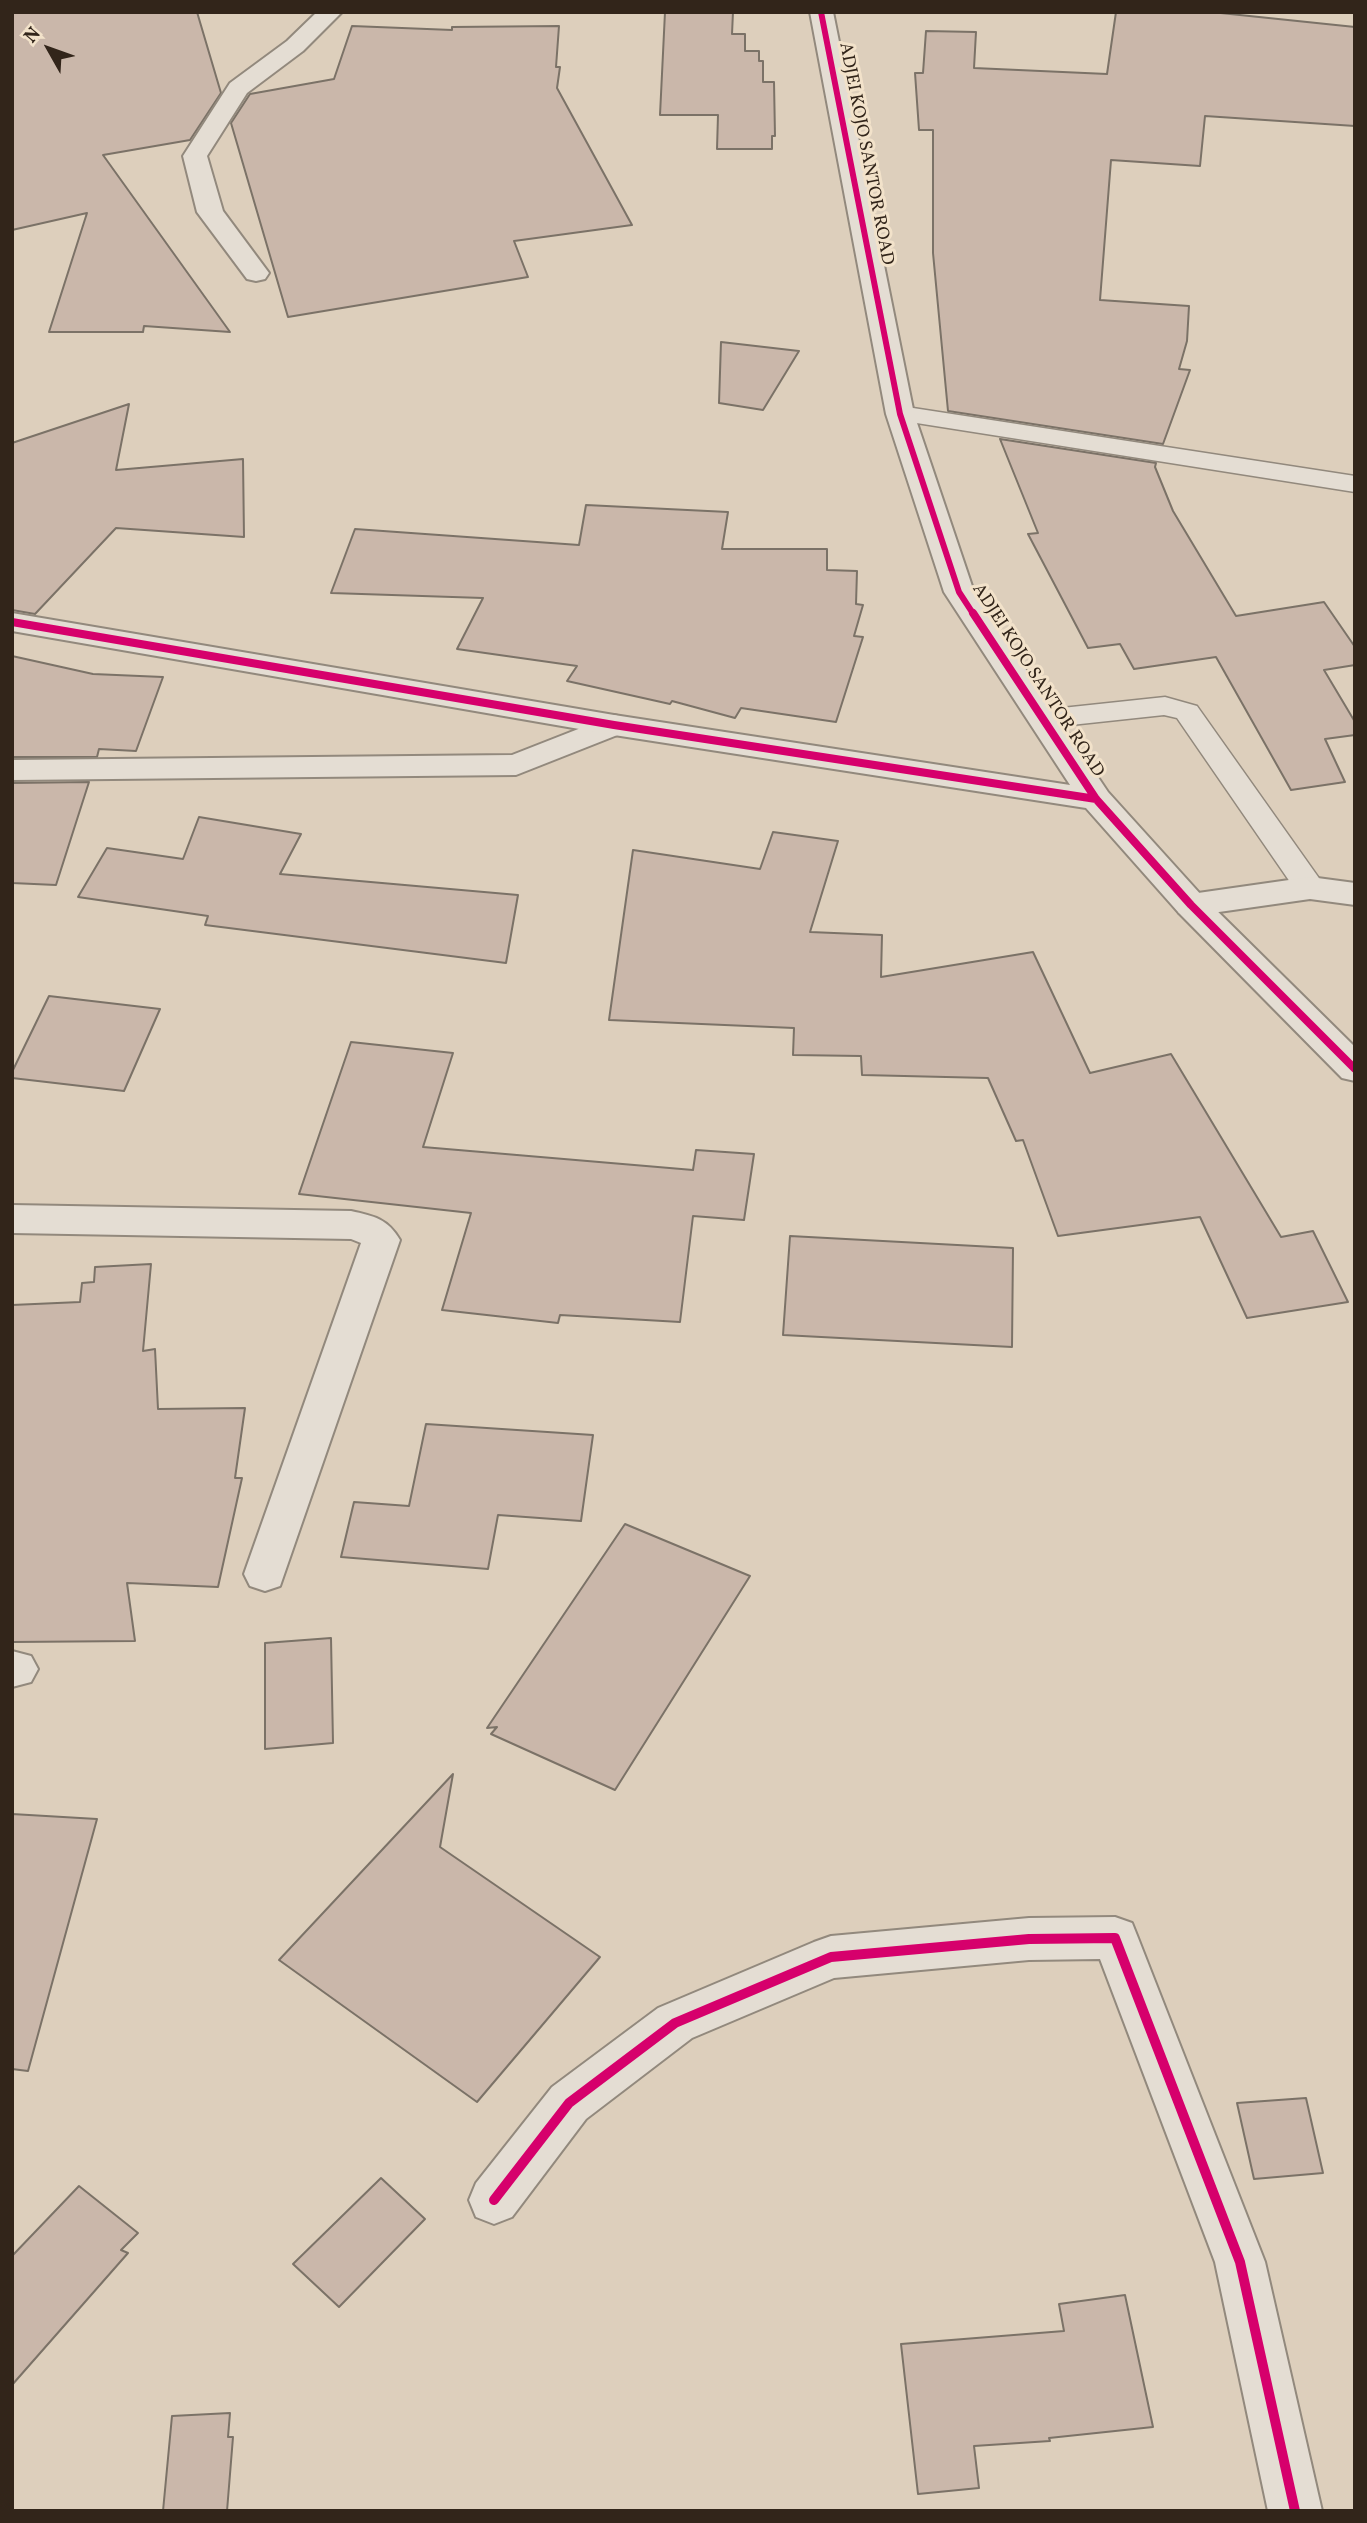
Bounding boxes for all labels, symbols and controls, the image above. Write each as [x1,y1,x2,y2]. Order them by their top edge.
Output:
north arrow [14,14,84,84]
text: N [19,22,47,49]
street label: ADJEI KOJO SANTOR ROAD [833,41,897,267]
street label: ADJEI KOJO SANTOR ROAD [966,580,1108,782]

